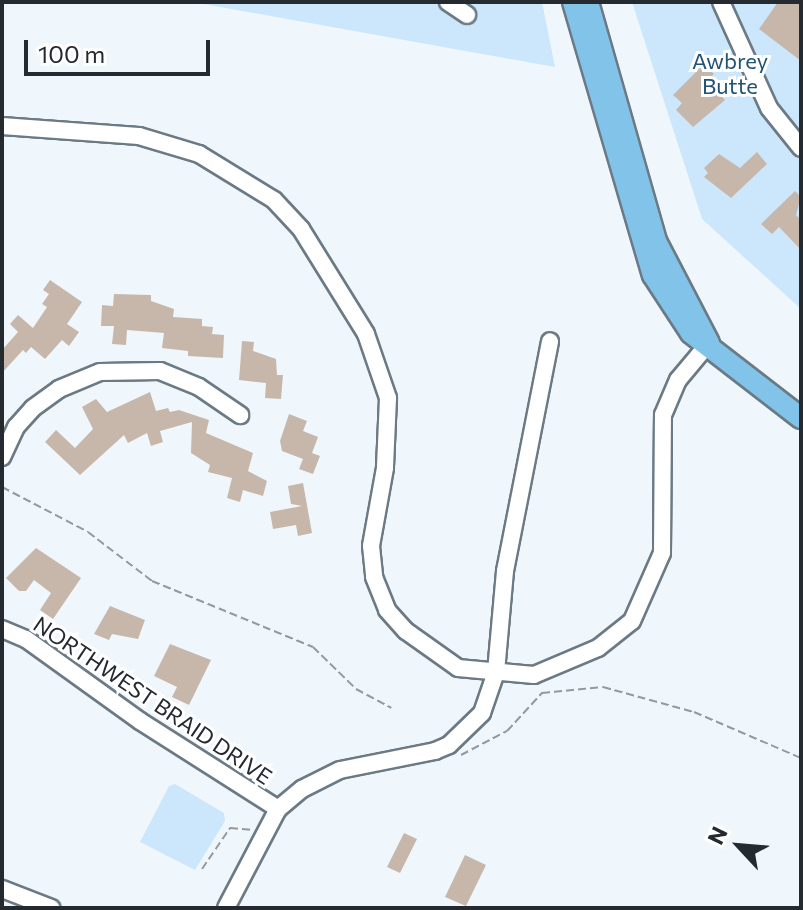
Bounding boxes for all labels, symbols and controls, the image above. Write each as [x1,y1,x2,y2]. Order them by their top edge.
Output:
scale bar [28,24,214,74]
text: 100 m [38,39,105,68]
park label: Awbrey Butte [692,47,768,98]
street label: NORTHWEST BRAID DRIVE [29,610,277,790]
north arrow [699,806,779,886]
text: N [701,822,733,849]

